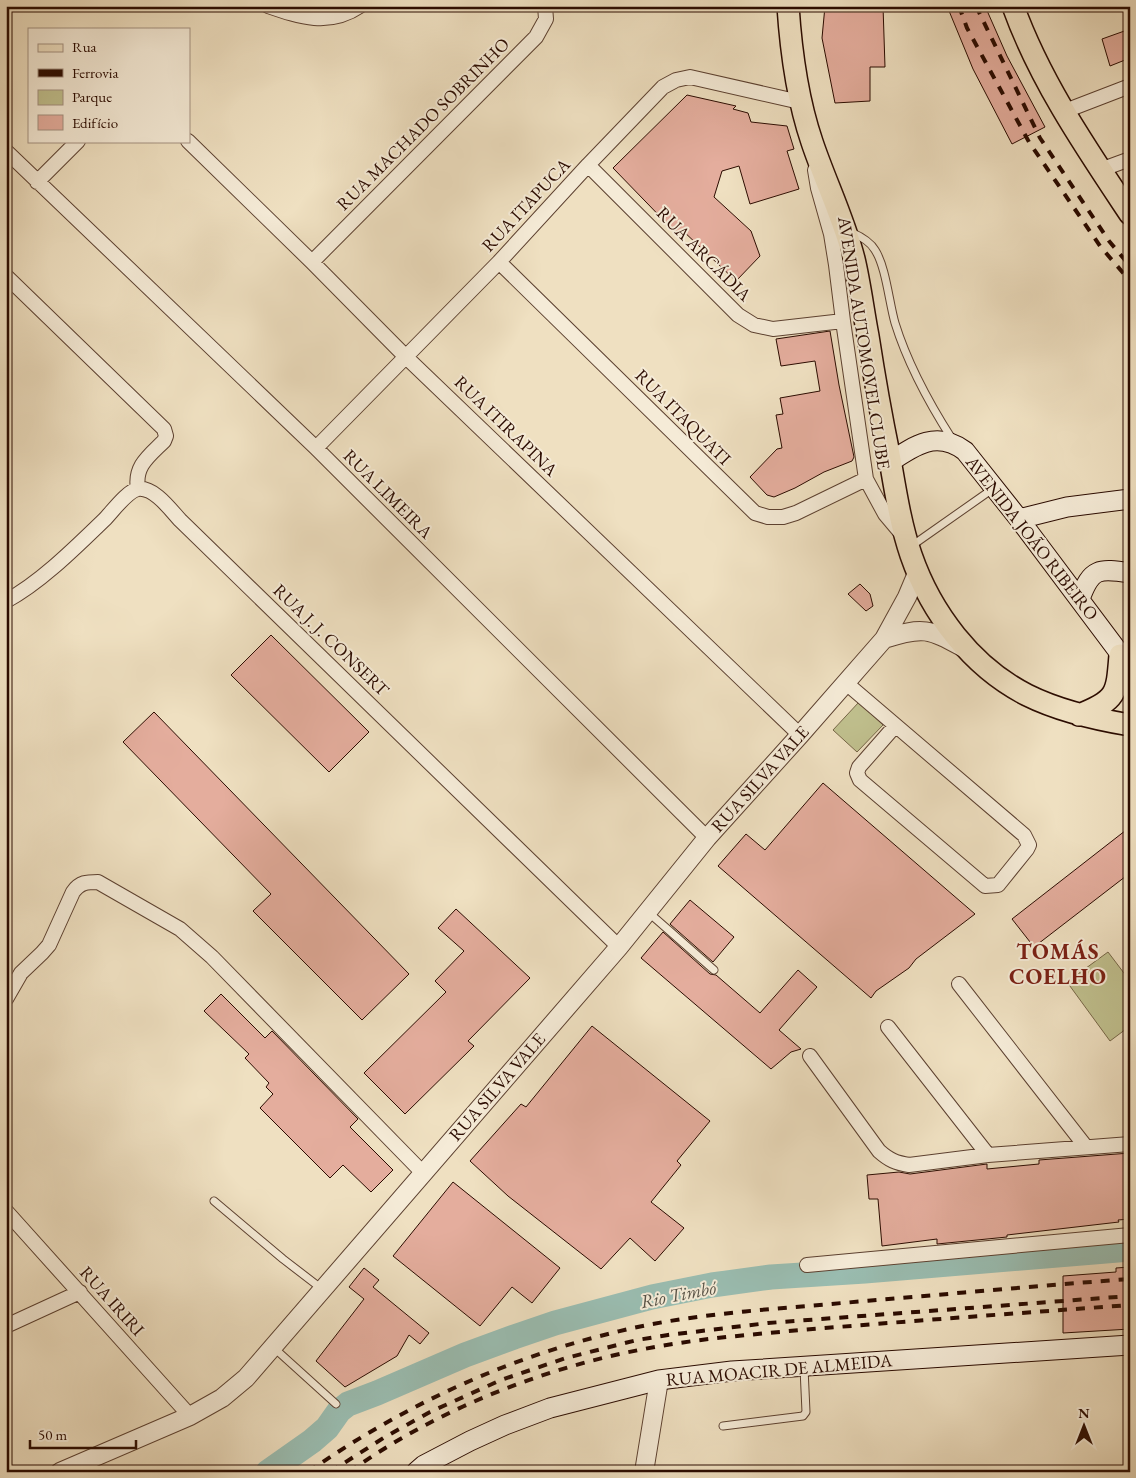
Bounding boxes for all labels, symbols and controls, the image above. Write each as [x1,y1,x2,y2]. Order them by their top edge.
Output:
legend [28,28,190,142]
street label: RUA MACHADO SOBRINHO [331,32,514,215]
text: Rua [72,37,97,56]
text: Ferrovia [72,63,119,82]
text: Parque [72,87,112,106]
text: Edifício [72,113,118,132]
street label: RUA ITAPUCA [476,153,575,256]
street label: RUA ARCÁDIA [652,201,757,306]
street label: AVENIDA AUTOMOVEL CLUBE [833,214,896,471]
street label: RUA ITAQUATI [630,364,736,470]
street label: RUA ITIRAPINA [450,370,563,481]
street label: RUA LIMEIRA [339,444,438,544]
street label: AVENIDA JOÃO RIBEIRO [960,450,1104,625]
street label: RUA J. J. CONSERT [269,578,395,701]
street label: RUA SILVA VALE [706,720,814,837]
district label: TOMÁS COELHO [1009,937,1107,991]
street label: RUA SILVA VALE [443,1028,550,1145]
street label: RUA IRIRI [75,1261,150,1340]
water label: Rio Timbó [638,1275,720,1314]
street label: RUA MOACIR DE ALMEIDA [665,1348,894,1391]
north arrow [1058,1400,1108,1450]
text: N [1078,1404,1090,1422]
scale bar [30,1418,136,1450]
text: 50 m [38,1425,67,1444]

